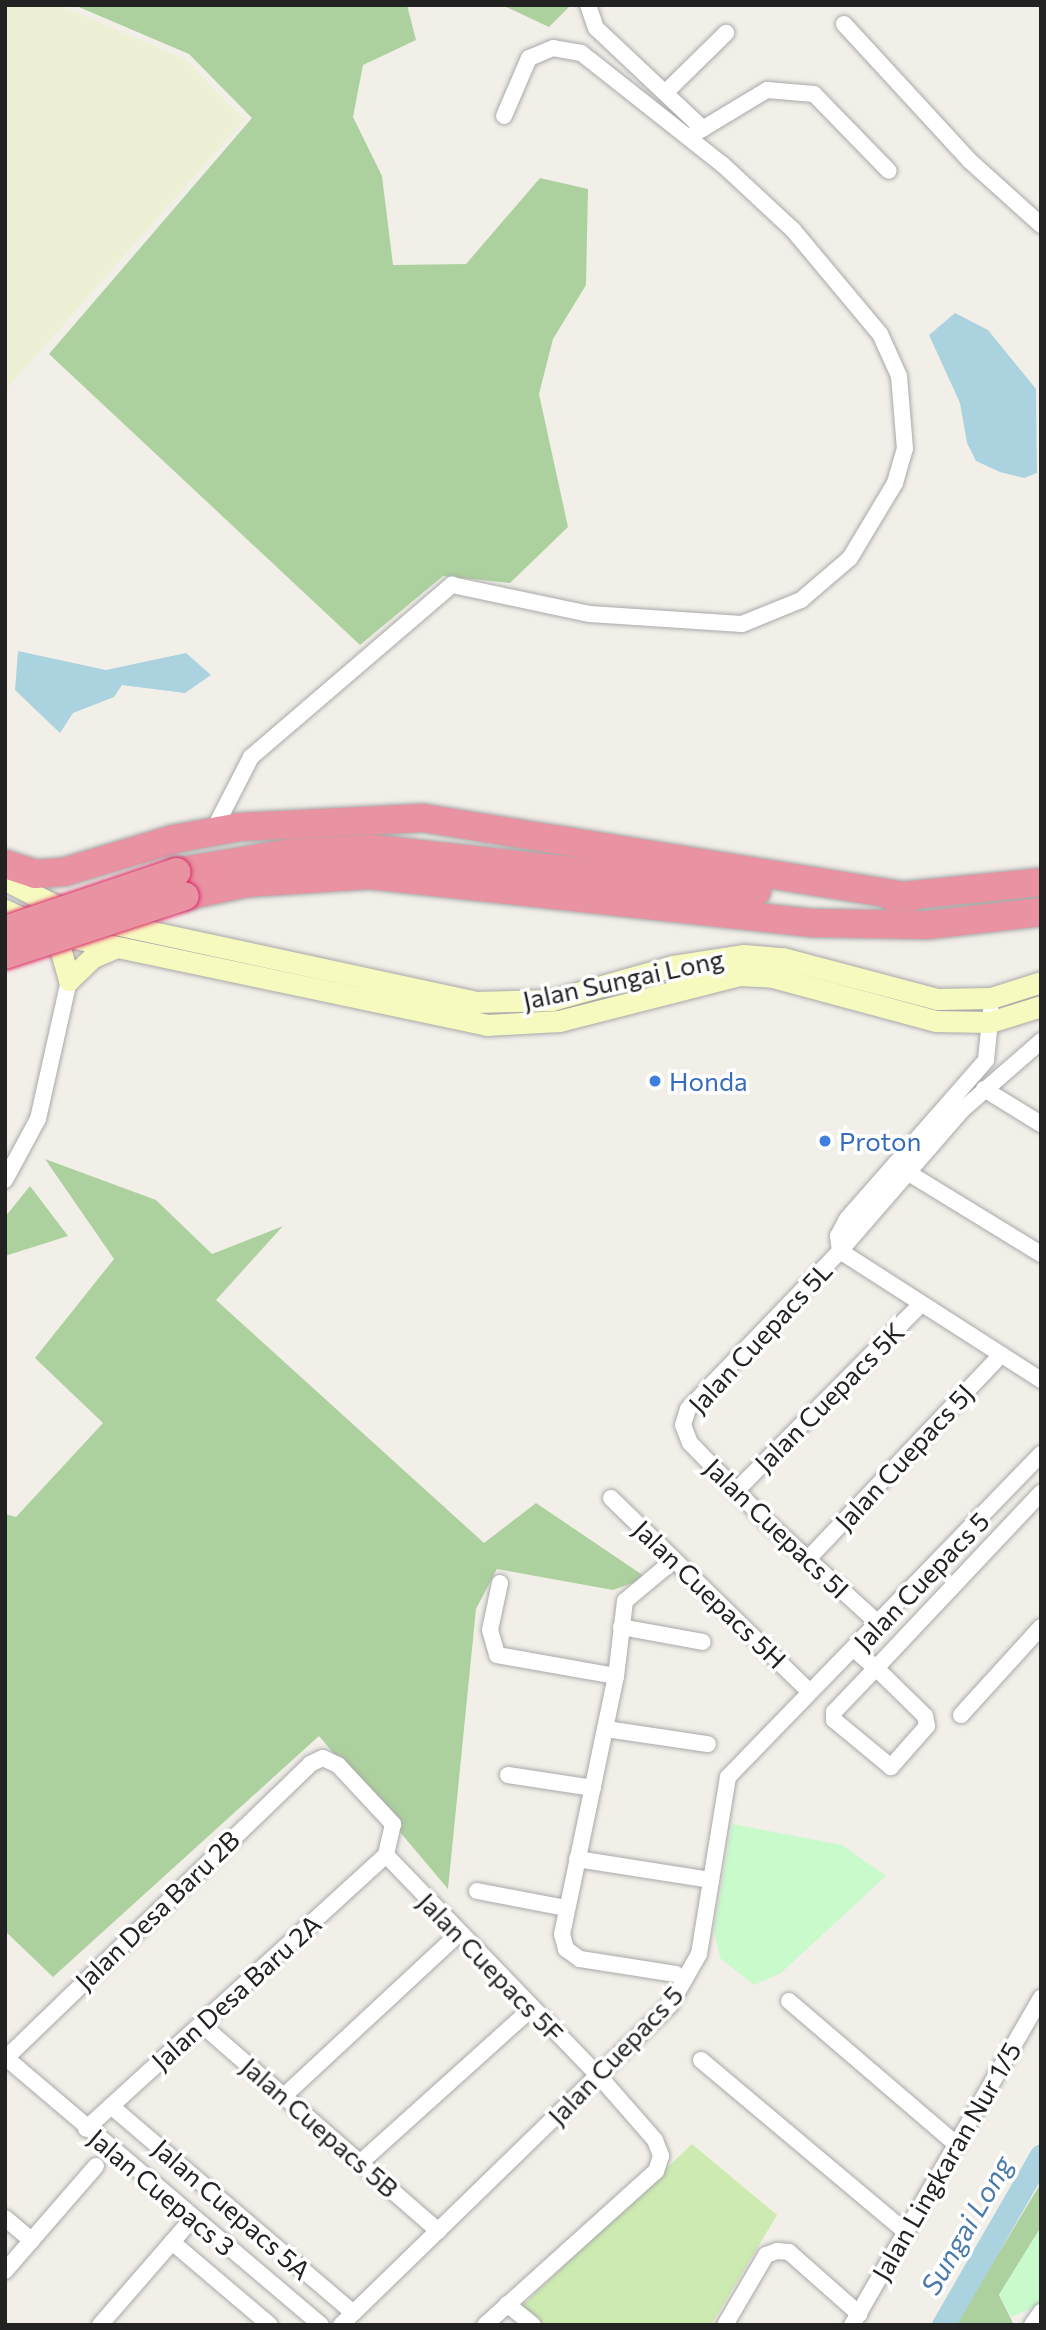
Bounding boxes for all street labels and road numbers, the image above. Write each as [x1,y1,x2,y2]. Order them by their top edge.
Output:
street label: Jalan Sungai Long [520,942,726,1016]
street label: Jalan Cuepacs 5L [682,1255,838,1419]
street label: Jalan Cuepacs 5K [748,1316,910,1478]
street label: Jalan Cuepacs 5J [828,1377,980,1537]
street label: Jalan Cuepacs 5I [698,1451,856,1605]
street label: Jalan Cuepacs 5 [847,1505,995,1657]
street label: Jalan Cuepacs 5H [627,1513,793,1675]
street label: Jalan Desa Baru 2B [68,1824,246,1996]
street label: Jalan Cuepacs 5F [412,1886,570,2048]
street label: Jalan Desa Baru 2A [145,1908,327,2076]
street label: Jalan Cuepacs 5 [541,1979,689,2131]
street label: Jalan Lingkaran Nur 1/5 [865,2036,1027,2286]
street label: Jalan Cuepacs 5B [235,2050,405,2204]
street label: Jalan Cuepacs 3 [83,2122,241,2262]
street label: Jalan Cuepacs 5A [147,2132,317,2286]

